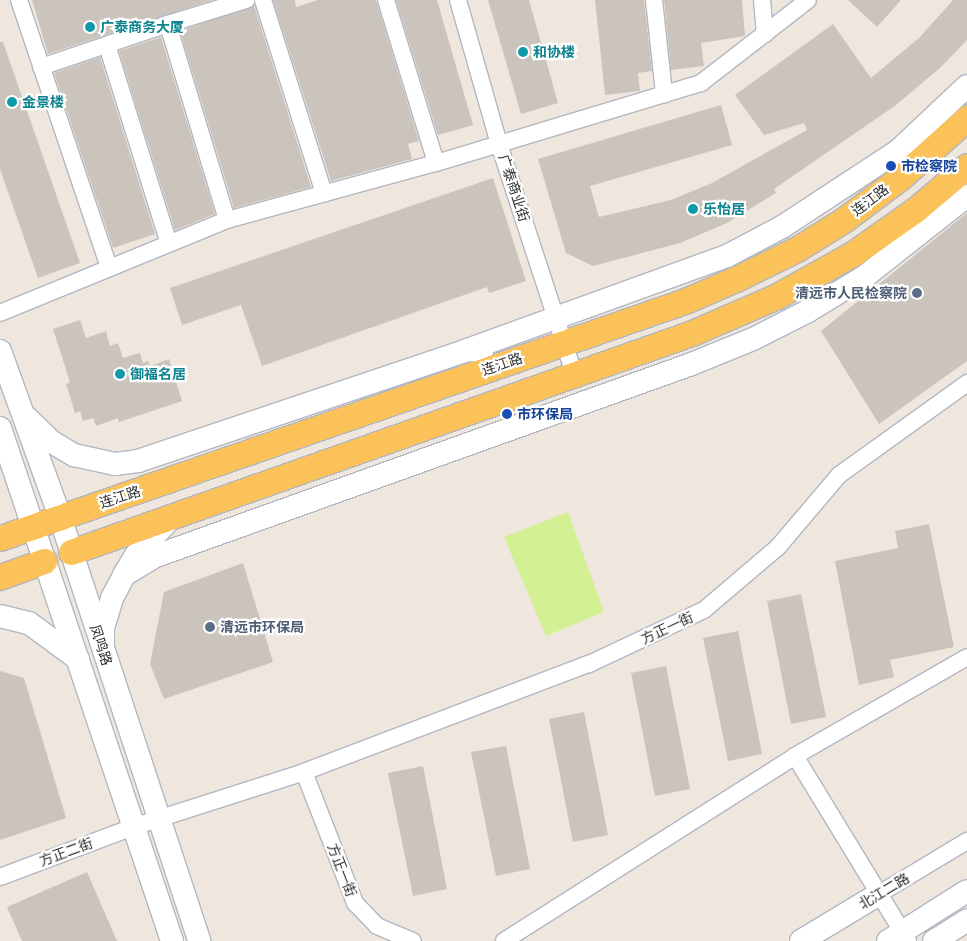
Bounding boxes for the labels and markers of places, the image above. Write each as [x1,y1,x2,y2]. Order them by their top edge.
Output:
place label: 广泰商务大厦 [100,19,184,35]
marker: 广泰商务大厦 [84,21,96,33]
place label: 和协楼 [533,44,575,60]
marker: 和协楼 [517,46,529,58]
place label: 金景楼 [22,94,64,110]
marker: 金景楼 [6,96,18,108]
place label: 市检察院 [901,158,957,174]
marker: 市检察院 [885,160,897,172]
place label: 乐怡居 [703,201,745,217]
marker: 乐怡居 [687,203,699,215]
place label: 清远市人民检察院 [795,285,907,301]
marker: 清远市人民检察院 [911,287,923,299]
place label: 御福名居 [130,366,186,382]
marker: 御福名居 [114,368,126,380]
place label: 市环保局 [517,406,573,422]
marker: 市环保局 [501,408,513,420]
place label: 清远市环保局 [220,619,304,635]
marker: 清远市环保局 [204,621,216,633]

